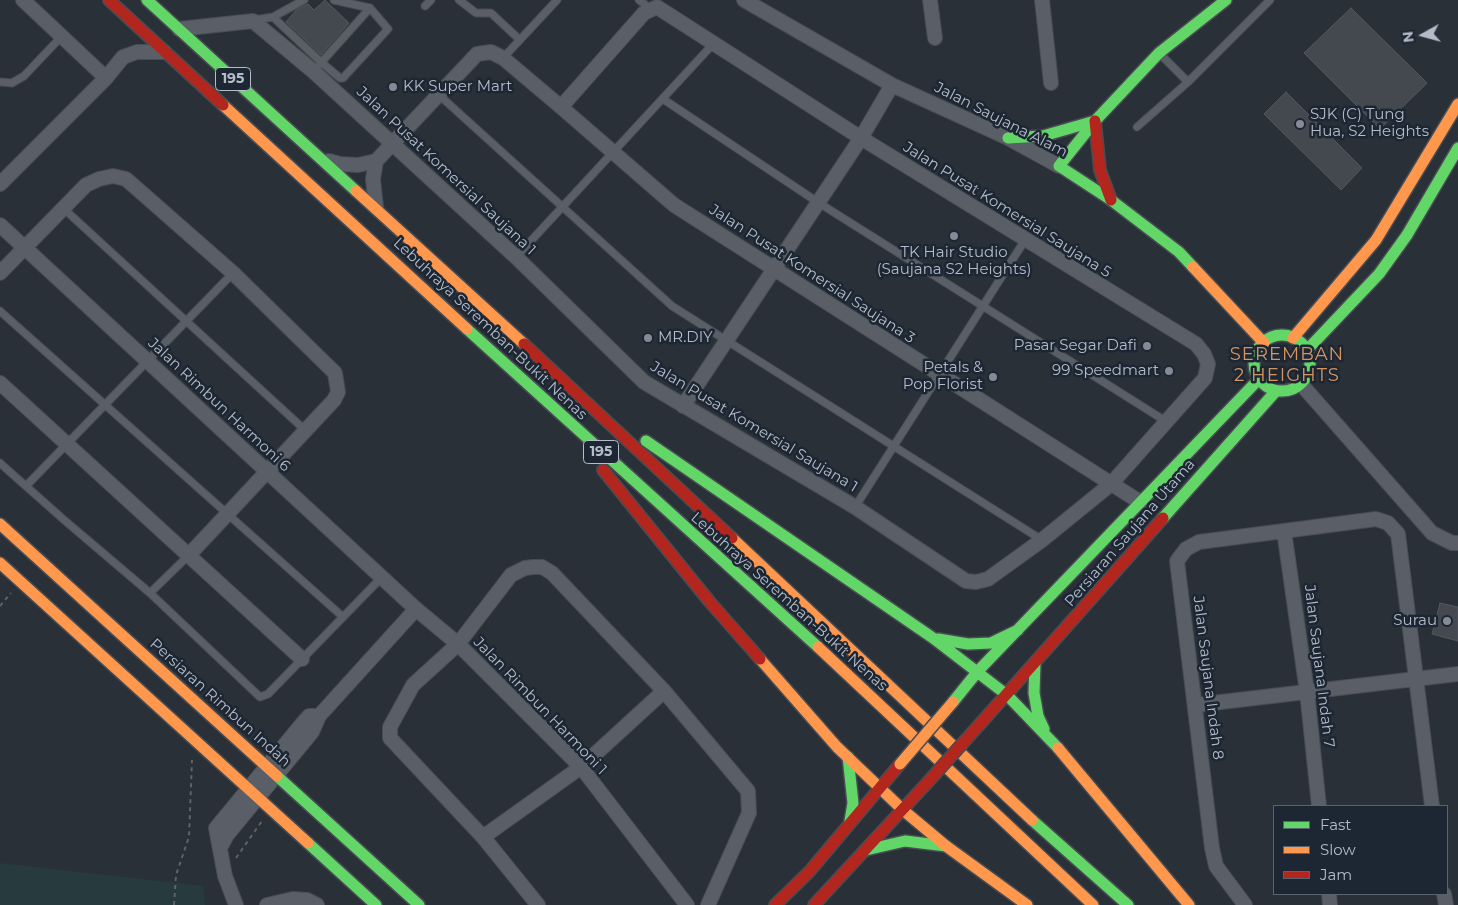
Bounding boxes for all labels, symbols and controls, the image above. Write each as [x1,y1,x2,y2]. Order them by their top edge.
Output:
north arrow [1398,10,1448,60]
text: N [1398,30,1418,44]
road number: 195 [216,68,250,90]
place label: KK Super Mart [403,78,512,96]
street label: Jalan Saujana Alam [931,79,1071,161]
marker: KK Super Mart [387,81,399,93]
street label: Jalan Pusat Komersial Saujana 1 [353,83,539,259]
place label: SJK (C) Tung Hua, S2 Heights [1310,106,1429,141]
marker: SJK (C) Tung Hua, S2 Heights [1294,118,1306,130]
street label: Jalan Pusat Komersial Saujana 5 [900,138,1114,282]
street label: Jalan Pusat Komersial Saujana 3 [706,201,918,347]
marker: TK Hair Studio (Saujana S2 Heights) [948,230,960,242]
street label: Lebuhraya Seremban-Bukit Nenas [389,234,591,424]
place label: TK Hair Studio (Saujana S2 Heights) [877,244,1031,279]
place label: MR.DIY [658,329,713,347]
marker: MR.DIY [642,332,654,344]
street label: Jalan Rimbun Harmoni 6 [144,334,294,476]
place label: Pasar Segar Dafi [1014,337,1137,355]
marker: Pasar Segar Dafi [1141,340,1153,352]
district label: SEREMBAN 2 HEIGHTS [1229,344,1345,386]
street label: Jalan Pusat Komersial Saujana 1 [647,358,861,496]
place label: Petals & Pop Florist [903,359,983,394]
place label: 99 Speedmart [1052,362,1159,380]
marker: 99 Speedmart [1163,365,1175,377]
marker: Petals & Pop Florist [987,371,999,383]
road number: 195 [584,441,618,464]
street label: Persiaran Saujana Utama [1061,456,1199,610]
street label: Lebuhraya Seremban-Bukit Nenas [687,509,891,695]
street label: Jalan Saujana Indah 7 [1300,584,1338,748]
street label: Jalan Saujana Indah 8 [1189,595,1227,761]
place label: Surau [1393,612,1437,630]
marker: Surau [1441,615,1453,627]
street label: Jalan Rimbun Harmoni 1 [470,633,610,779]
street label: Persiaran Rimbun Indah [146,635,294,771]
legend [1273,805,1448,895]
text: Fast [1320,815,1351,834]
text: Slow [1320,840,1356,859]
text: Jam [1320,865,1352,884]

